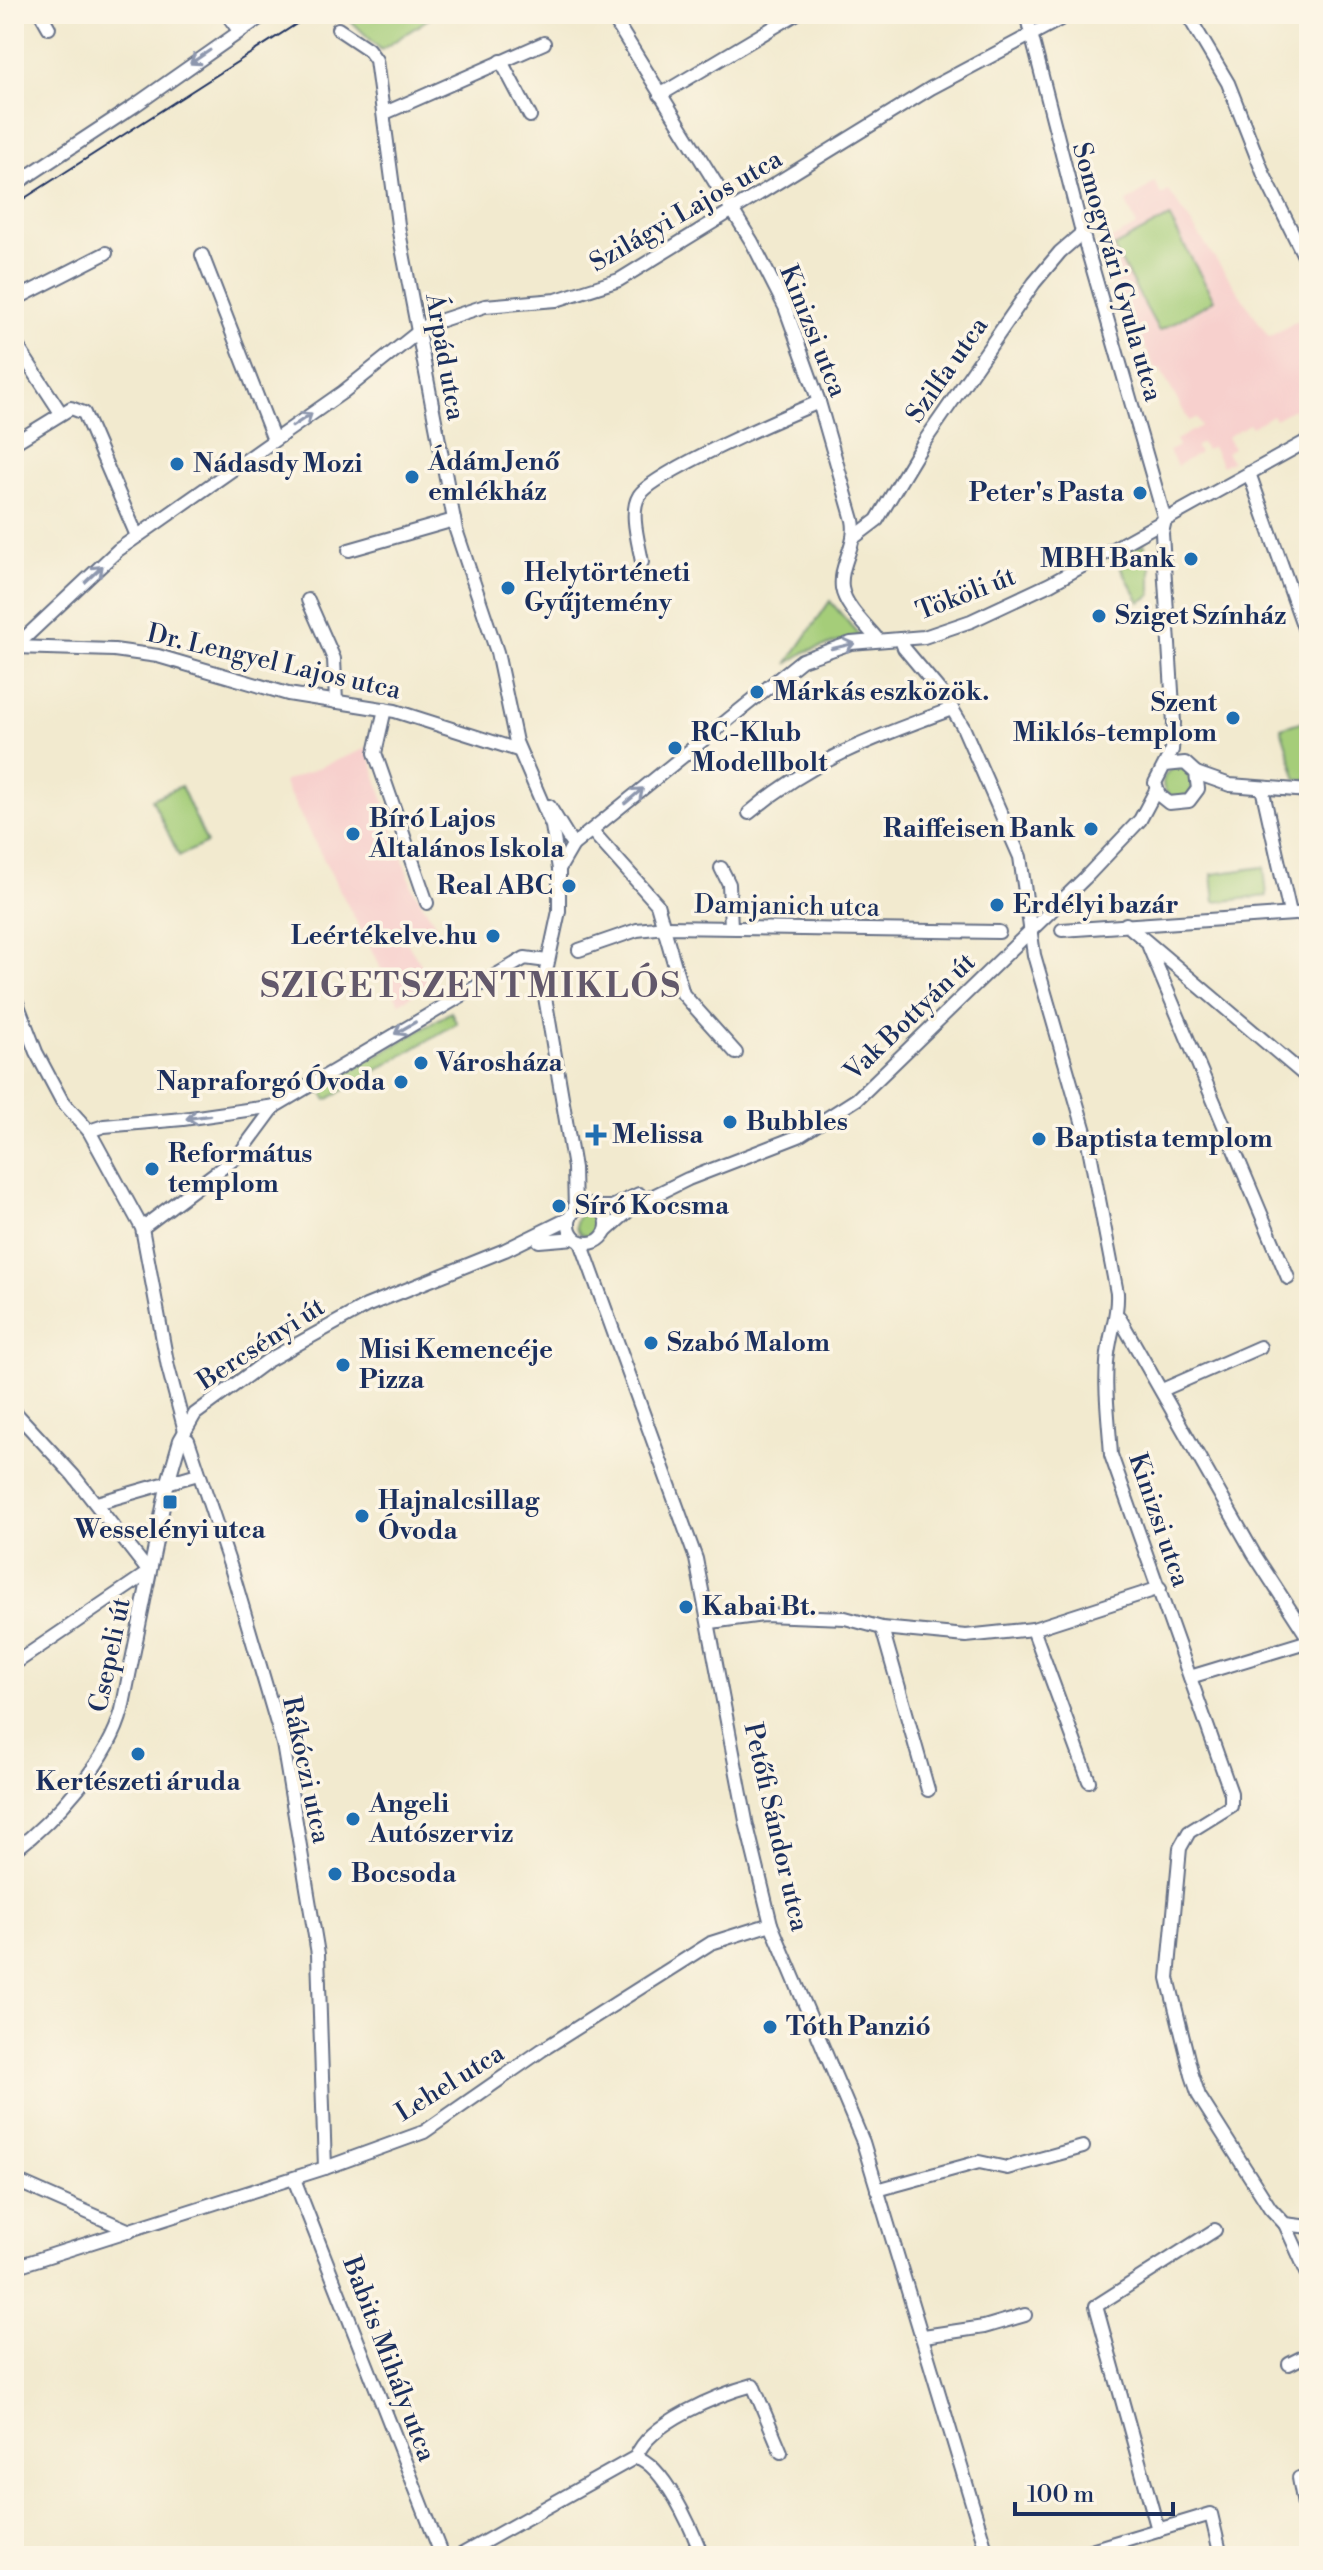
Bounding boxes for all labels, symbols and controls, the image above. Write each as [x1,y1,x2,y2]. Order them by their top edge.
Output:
one-way arrow [189,49,211,65]
street label: Somogyvári Gyula utca [1065,139,1169,406]
street label: Szilágyi Lajos utca [584,142,789,279]
street label: Kinizsi utca [772,260,854,402]
street label: Árpád utca [418,290,474,424]
street label: Szilfa utca [899,310,995,429]
one-way arrow [291,412,313,428]
place label: Ádám Jenő emlékház [427,444,560,508]
place label: Nádasdy Mozi [193,448,363,480]
marker: Nádasdy Mozi [168,455,186,473]
marker: Ádám Jenő emlékház [403,468,421,486]
place label: Peter's Pasta [969,477,1125,509]
marker: Peter's Pasta [1131,484,1149,502]
place label: MBH Bank [1040,543,1176,575]
marker: MBH Bank [1182,550,1200,568]
place label: Helytörténeti Gyűjtemény [524,557,690,619]
street label: Tököli út [912,560,1020,628]
one-way arrow [84,565,103,584]
marker: Helytörténeti Gyűjtemény [499,579,517,597]
place label: Sziget Színház [1115,600,1286,632]
marker: Sziget Színház [1090,607,1108,625]
street label: Dr. Lengyel Lajos utca [144,617,405,707]
one-way arrow [830,638,855,653]
place label: Márkás eszközök. [773,676,989,708]
marker: Márkás eszközök. [748,683,766,701]
place label: Szent Miklós-templom [1013,687,1218,749]
marker: Szent Miklós-templom [1224,709,1242,727]
place label: RC-Klub Modellbolt [691,717,828,779]
marker: RC-Klub Modellbolt [666,739,684,757]
one-way arrow [623,787,644,805]
place label: Bíró Lajos Általános Iskola [368,803,565,865]
place label: Raiffeisen Bank [883,813,1076,845]
marker: Raiffeisen Bank [1082,820,1100,838]
marker: Bíró Lajos Általános Iskola [344,825,362,843]
place label: Real ABC [437,870,553,902]
marker: Real ABC [560,877,578,895]
street label: Damjanich utca [694,888,881,924]
place label: Erdélyi bazár [1013,889,1179,921]
marker: Erdélyi bazár [988,896,1006,914]
place label: Leértékelve.hu [291,920,477,952]
marker: Leértékelve.hu [484,927,502,945]
street label: Vak Bottyán út [837,946,982,1088]
district label: SZIGETSZENTMIKLÓS [260,962,682,1008]
one-way arrow [394,1020,417,1036]
place label: Városháza [436,1047,563,1079]
marker: Városháza [412,1054,430,1072]
place label: Napraforgó Óvoda [156,1064,386,1098]
marker: Napraforgó Óvoda [392,1073,410,1091]
place label: Bubbles [746,1106,848,1138]
one-way arrow [186,1110,211,1125]
marker: Bubbles [721,1113,739,1131]
place label: Melissa [612,1119,704,1151]
place label: Baptista templom [1055,1123,1273,1155]
marker: Melissa [587,1126,605,1144]
marker: Baptista templom [1030,1130,1048,1148]
place label: Református templom [168,1138,312,1200]
marker: Református templom [143,1160,161,1178]
place label: Síró Kocsma [575,1190,730,1222]
marker: Síró Kocsma [550,1197,568,1215]
street label: Bercsényi út [190,1291,331,1398]
place label: Szabó Malom [667,1327,830,1359]
place label: Misi Kemencéje Pizza [359,1334,553,1396]
marker: Szabó Malom [642,1334,660,1352]
marker: Misi Kemencéje Pizza [334,1356,352,1374]
street label: Kinizsi utca [1121,1449,1197,1592]
place label: Hajnalcsillag Óvoda [378,1485,541,1547]
marker: Wesselényi utca [161,1493,179,1511]
marker: Hajnalcsillag Óvoda [353,1507,371,1525]
place label: Wesselényi utca [73,1514,267,1546]
place label: Kabai Bt. [702,1591,816,1623]
street label: Csepeli út [82,1595,138,1715]
marker: Kabai Bt. [677,1598,695,1616]
street label: Rákóczi utca [275,1694,337,1847]
street label: Petőfi Sándor utca [736,1720,816,1935]
marker: Kertészeti áruda [129,1745,147,1763]
place label: Kertészeti áruda [36,1766,241,1798]
place label: Angeli Autószerviz [368,1788,513,1850]
marker: Angeli Autószerviz [344,1810,362,1828]
place label: Bocsoda [351,1858,457,1890]
marker: Bocsoda [326,1865,344,1883]
place label: Tóth Panzió [786,2011,931,2043]
marker: Tóth Panzió [761,2018,779,2036]
street label: Lehel utca [390,2037,511,2129]
street label: Babits Mihály utca [335,2251,443,2467]
scale bar [1015,2466,1173,2516]
text: 100 m [1027,2480,1094,2510]

